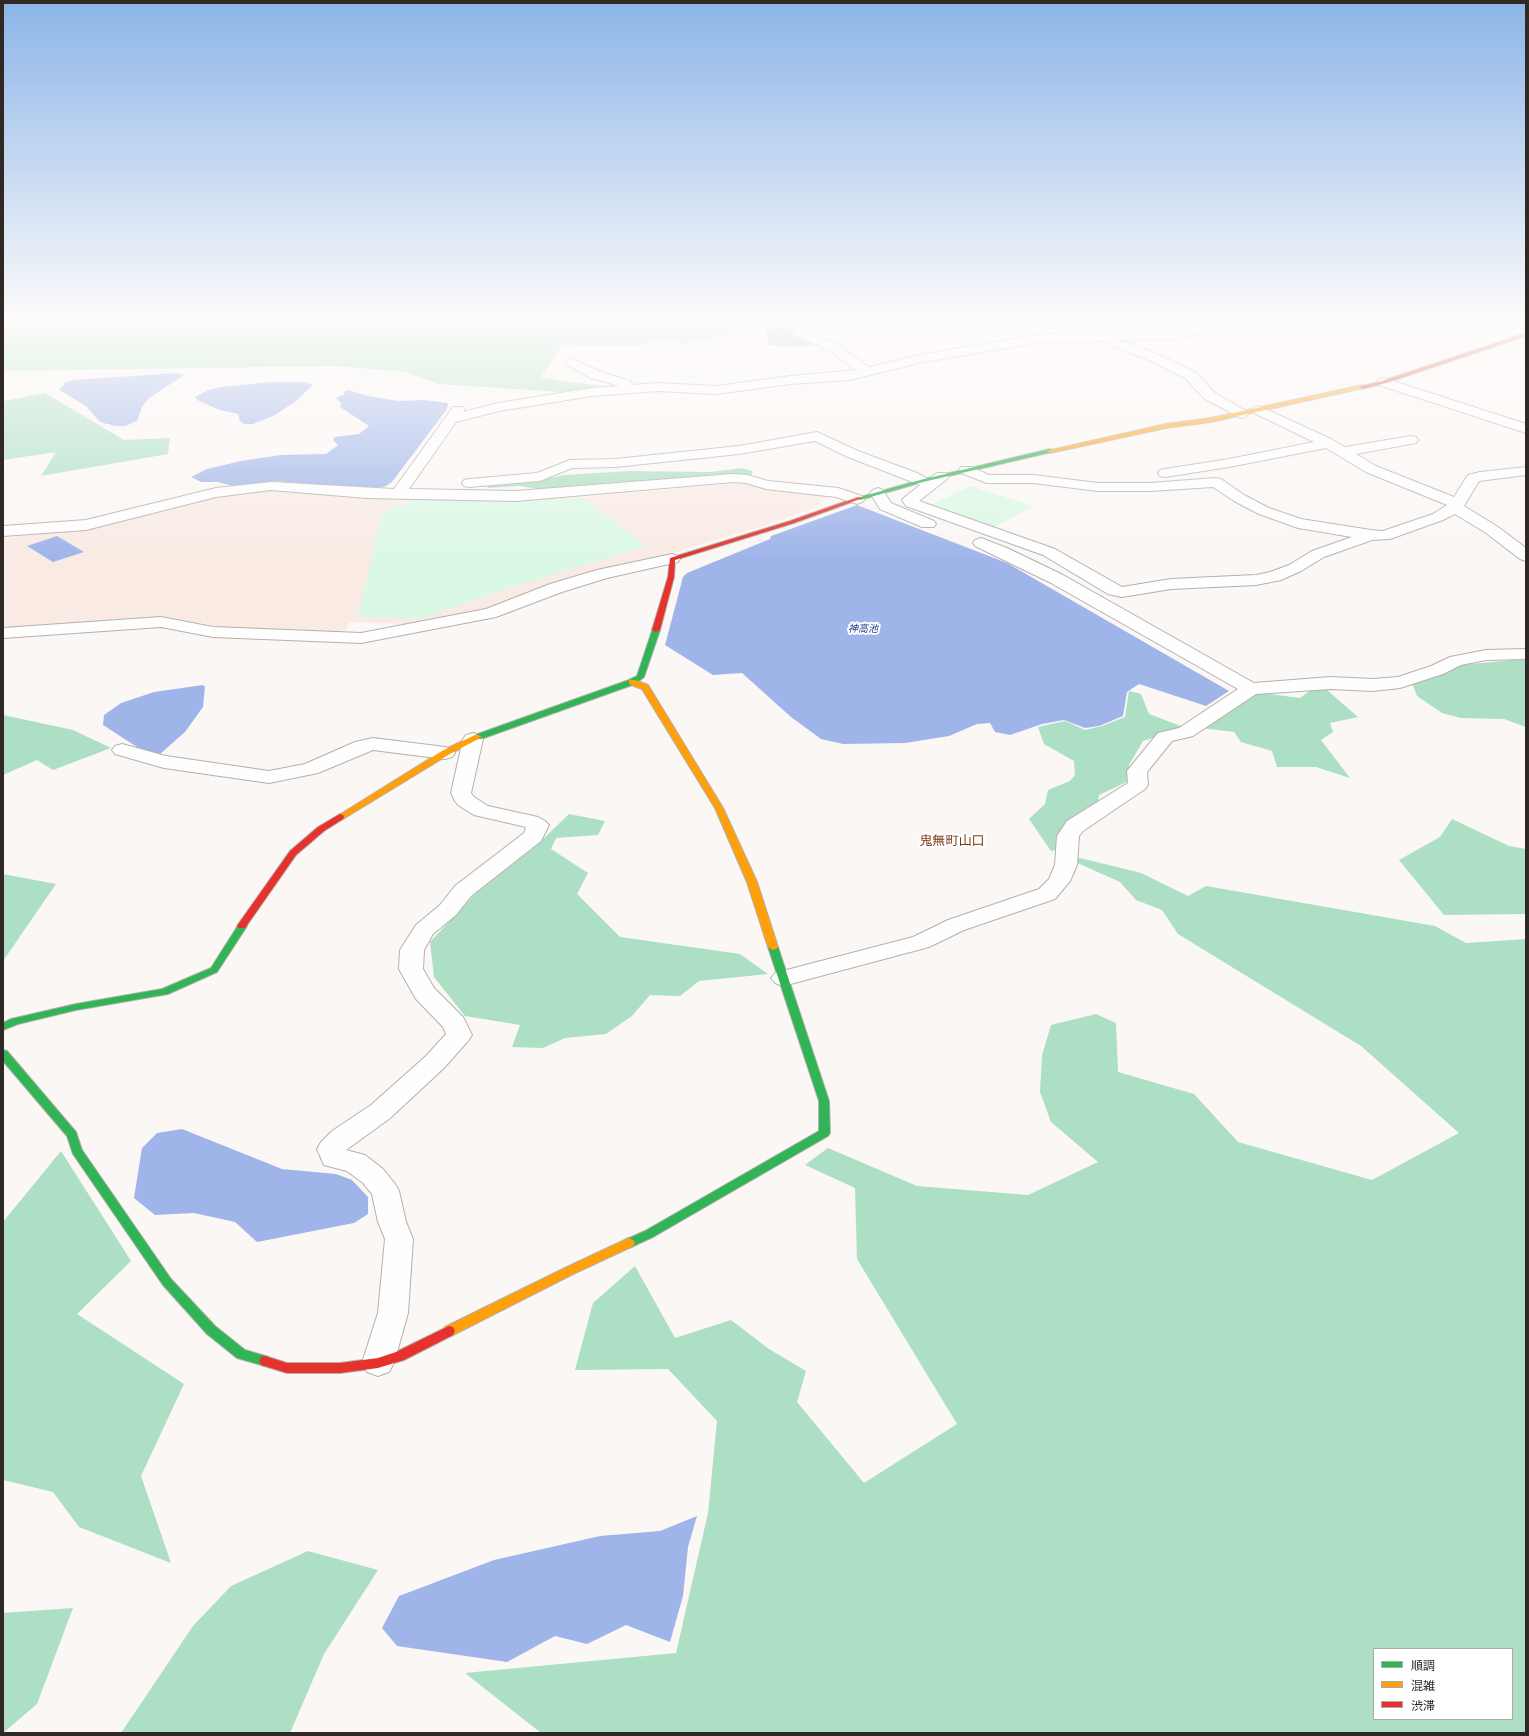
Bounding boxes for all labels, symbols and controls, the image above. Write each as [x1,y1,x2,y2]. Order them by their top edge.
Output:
water label: 神高池 [848,623,878,635]
district label: 鬼無町山口 [920,833,984,849]
legend [1373,1648,1513,1720]
text: 順調 [1411,1659,1435,1673]
text: 混雑 [1411,1679,1435,1693]
text: 渋滞 [1411,1699,1435,1713]

